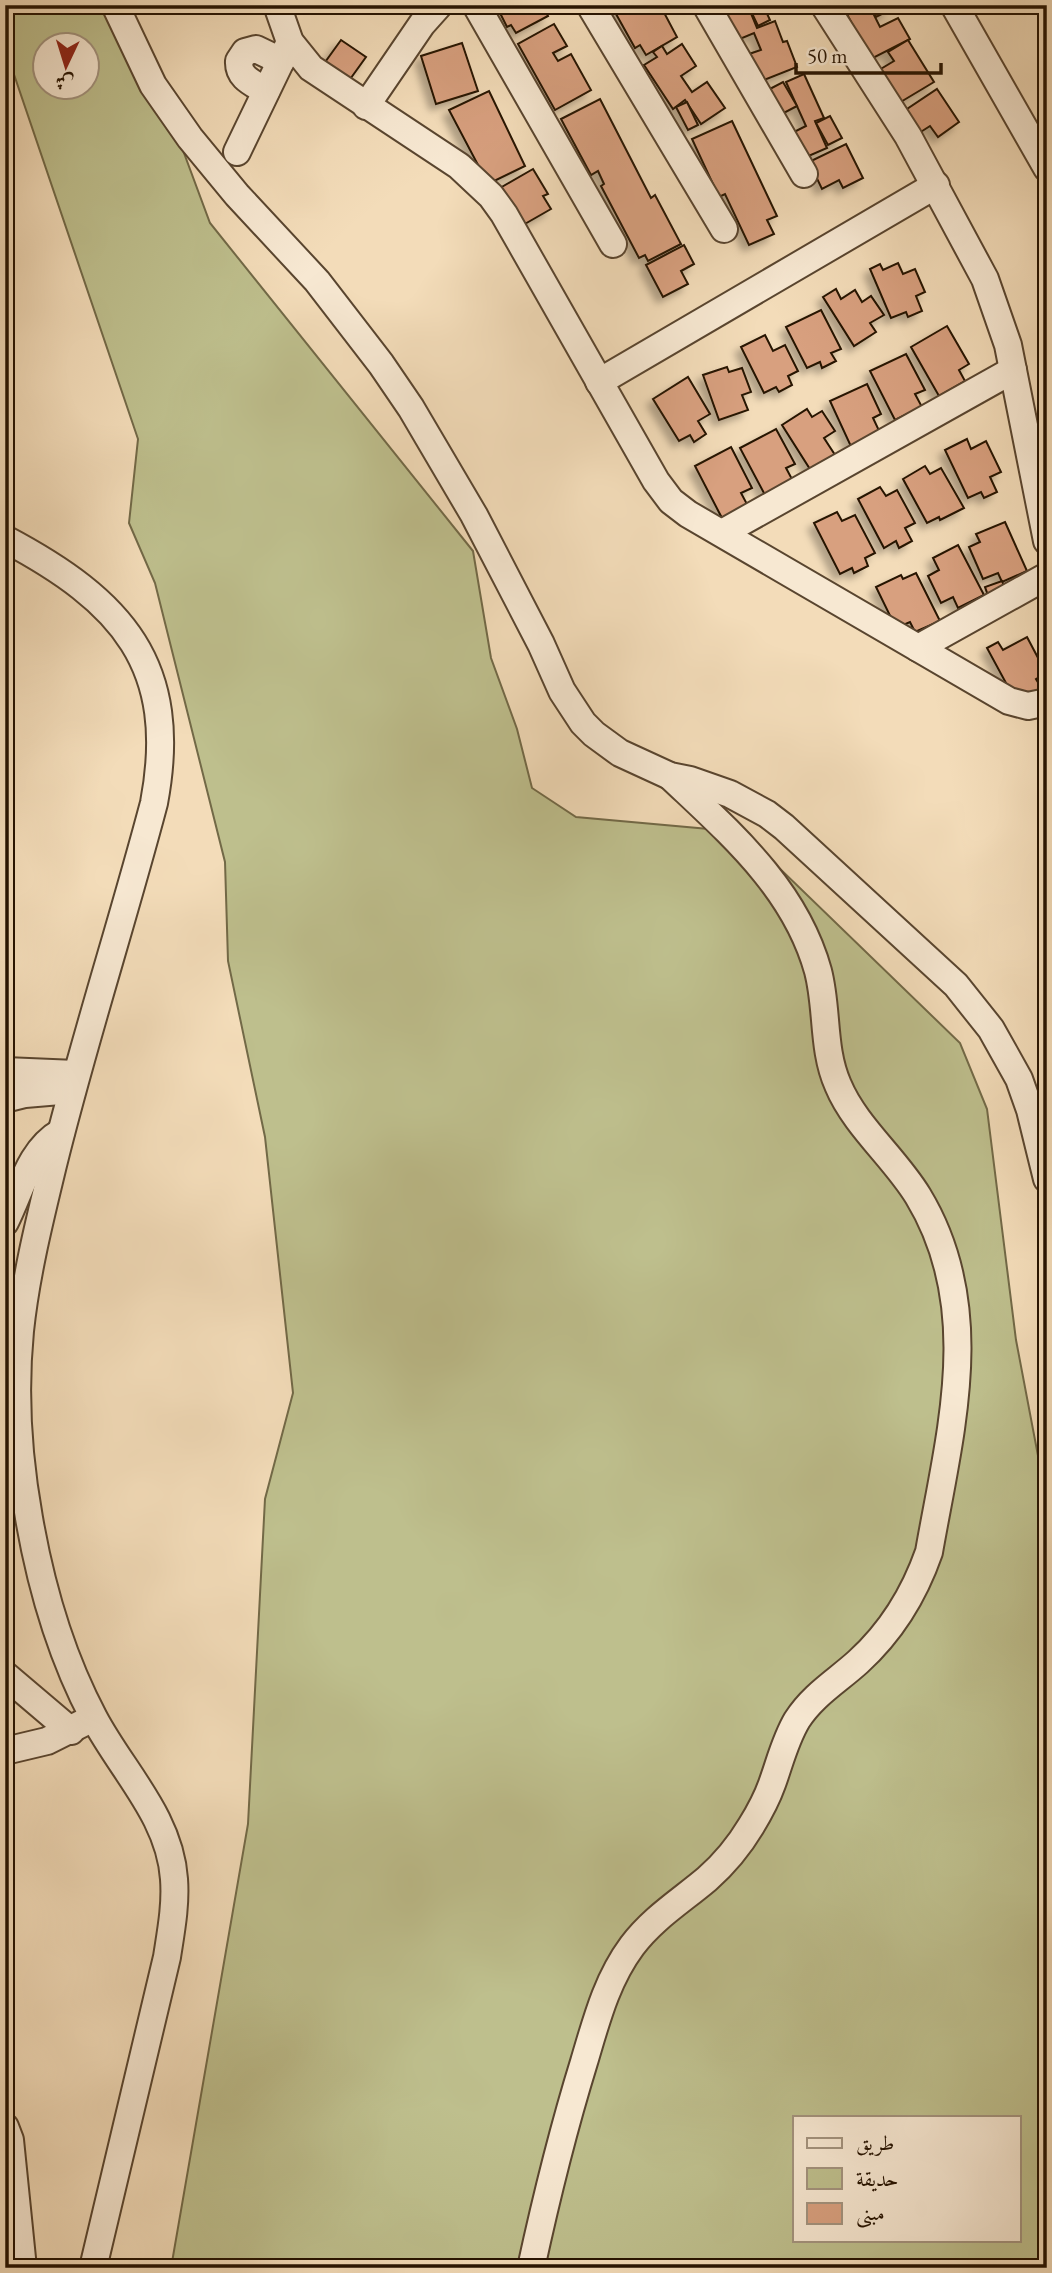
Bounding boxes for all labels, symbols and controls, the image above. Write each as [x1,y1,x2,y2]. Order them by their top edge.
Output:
north arrow [32,32,102,102]
scale bar [796,32,942,76]
text: 50 m [807,42,848,69]
text: ش [55,69,75,96]
legend [793,2116,1020,2242]
text: طريق [856,2129,894,2156]
text: حديقة [856,2165,899,2192]
text: مبنى [856,2199,885,2228]

